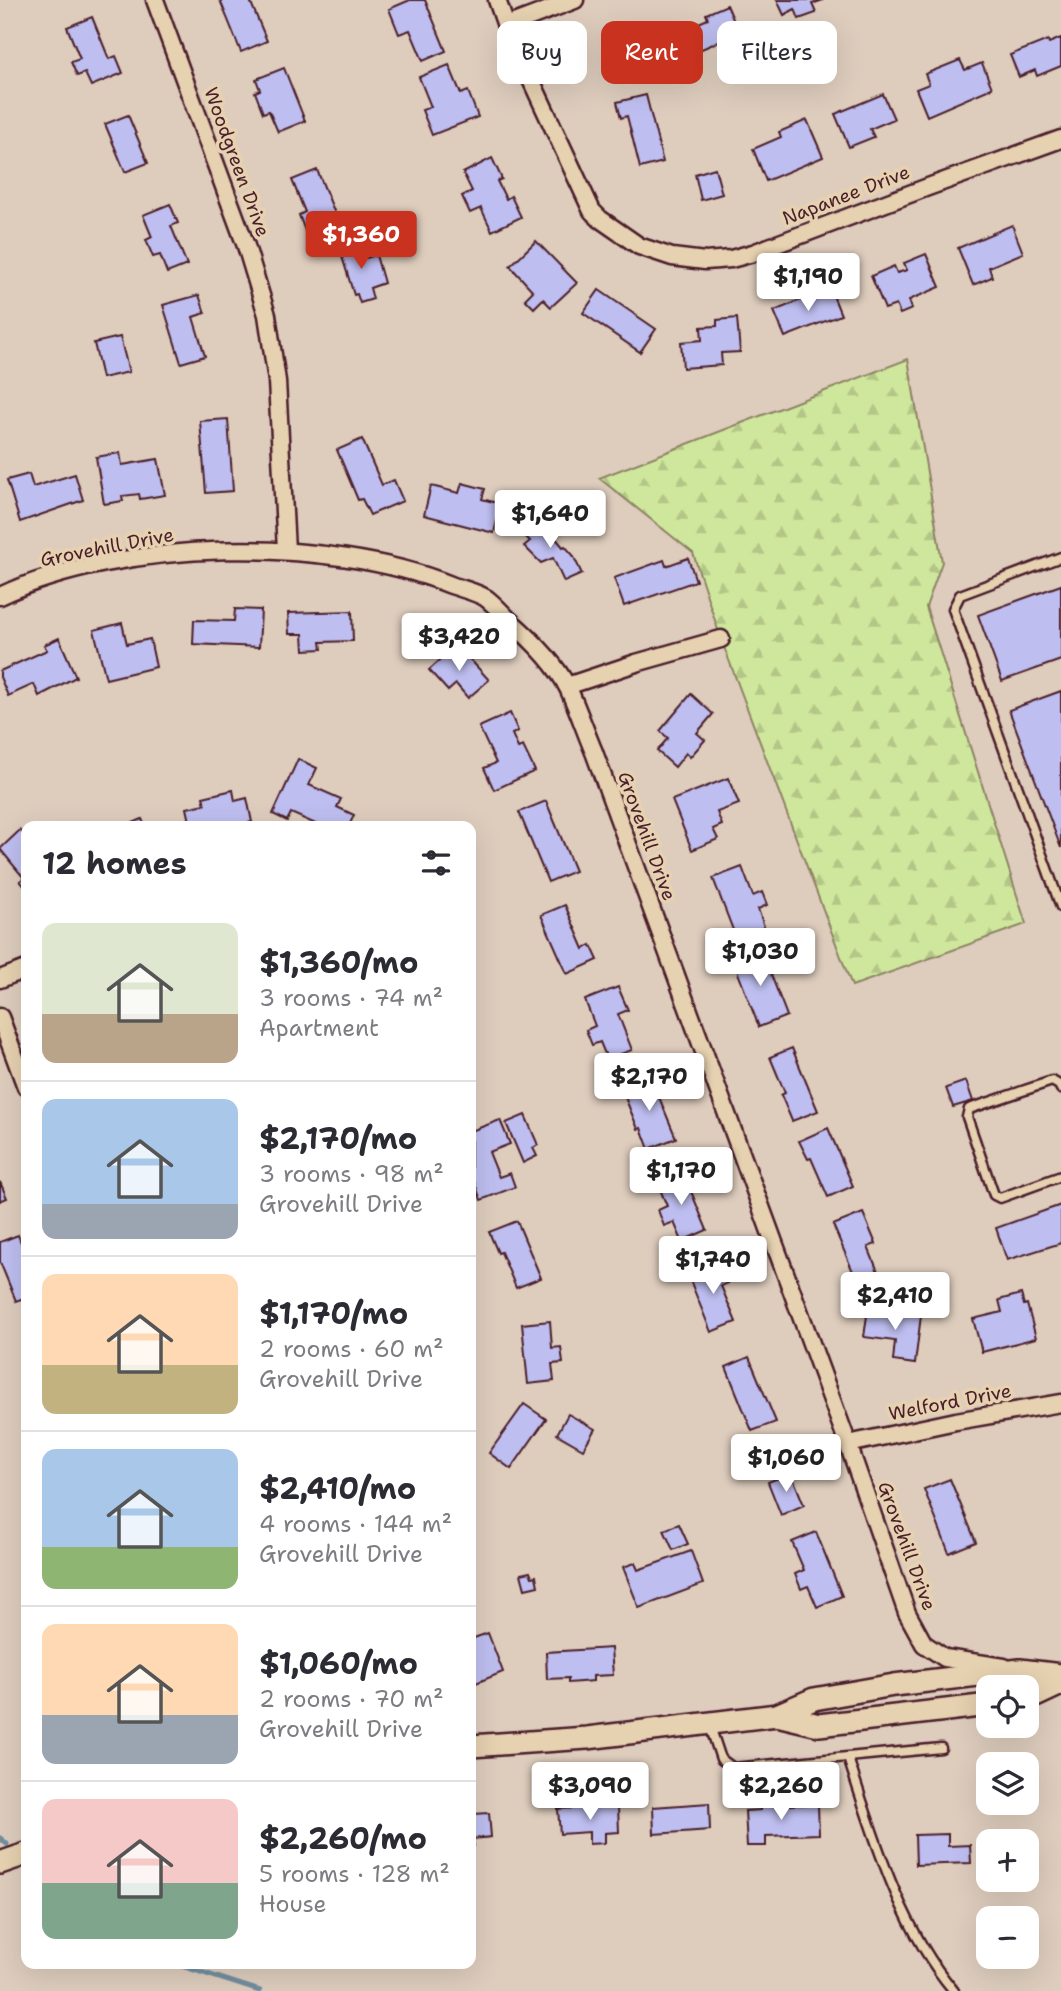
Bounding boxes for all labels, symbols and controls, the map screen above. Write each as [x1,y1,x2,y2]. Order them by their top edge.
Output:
chip: Buy [497,21,587,84]
chip: Rent [601,21,703,84]
chip: Filters [717,21,837,84]
street label: Woodgreen Drive [198,84,276,240]
street label: Napanee Drive [779,159,913,231]
pin: $1,360 [304,212,418,271]
text: $1,360 [322,219,400,249]
pin: $1,190 [751,254,865,313]
text: $1,190 [773,261,843,291]
pin: $1,640 [493,490,607,550]
text: $1,640 [511,498,589,528]
street label: Grovehill Drive [38,522,176,572]
pin: $3,420 [402,614,516,673]
text: $3,420 [418,621,500,651]
street label: Grovehill Drive [612,768,682,904]
text: 12 homes [42,843,186,884]
icon: filters [417,844,455,882]
pin: $1,030 [703,928,817,988]
text: $1,030 [721,936,799,966]
text: $1,360/mo [259,942,419,983]
icon: home [98,951,182,1035]
text: 3 rooms · 74 m² [259,983,443,1013]
text: Apartment [259,1013,379,1043]
pin: $2,170 [592,1054,706,1113]
text: $2,170 [610,1061,688,1091]
text: $2,170/mo [259,1118,417,1159]
icon: home [98,1127,182,1211]
pin: $1,170 [624,1148,738,1207]
text: $1,170 [646,1155,716,1185]
text: 3 rooms · 98 m² [259,1159,444,1189]
text: Grovehill Drive [259,1189,423,1219]
pin: $1,740 [656,1236,770,1296]
text: $1,740 [675,1244,751,1274]
pin: $2,410 [838,1272,952,1332]
text: $2,410 [857,1280,933,1310]
text: $1,170/mo [259,1293,408,1334]
icon: home [98,1302,182,1386]
text: 2 rooms · 60 m² [259,1334,444,1364]
text: Grovehill Drive [259,1364,423,1394]
street label: Welford Drive [886,1378,1014,1426]
pin: $1,060 [729,1434,843,1494]
text: $1,060 [747,1442,825,1472]
text: $2,410/mo [259,1468,416,1509]
icon: home [98,1477,182,1561]
street label: Grovehill Drive [872,1478,942,1614]
text: 4 rooms · 144 m² [259,1509,452,1539]
text: Grovehill Drive [259,1539,423,1569]
text: $1,060/mo [259,1643,418,1684]
icon: home [98,1652,182,1736]
map controls [976,1675,1039,1969]
button: locate [976,1675,1039,1738]
text: 2 rooms · 70 m² [259,1684,444,1714]
text: Grovehill Drive [259,1714,423,1744]
button: layers [976,1752,1039,1815]
pin: $3,090 [533,1762,647,1822]
pin: $2,260 [724,1762,838,1822]
text: $3,090 [548,1770,632,1800]
text: $2,260 [738,1770,824,1800]
text: $2,260/mo [259,1818,427,1859]
icon: home [98,1827,182,1911]
button: + [976,1829,1039,1892]
text: 5 rooms · 128 m² [259,1859,450,1889]
text: House [259,1889,327,1919]
button: − [976,1906,1039,1969]

